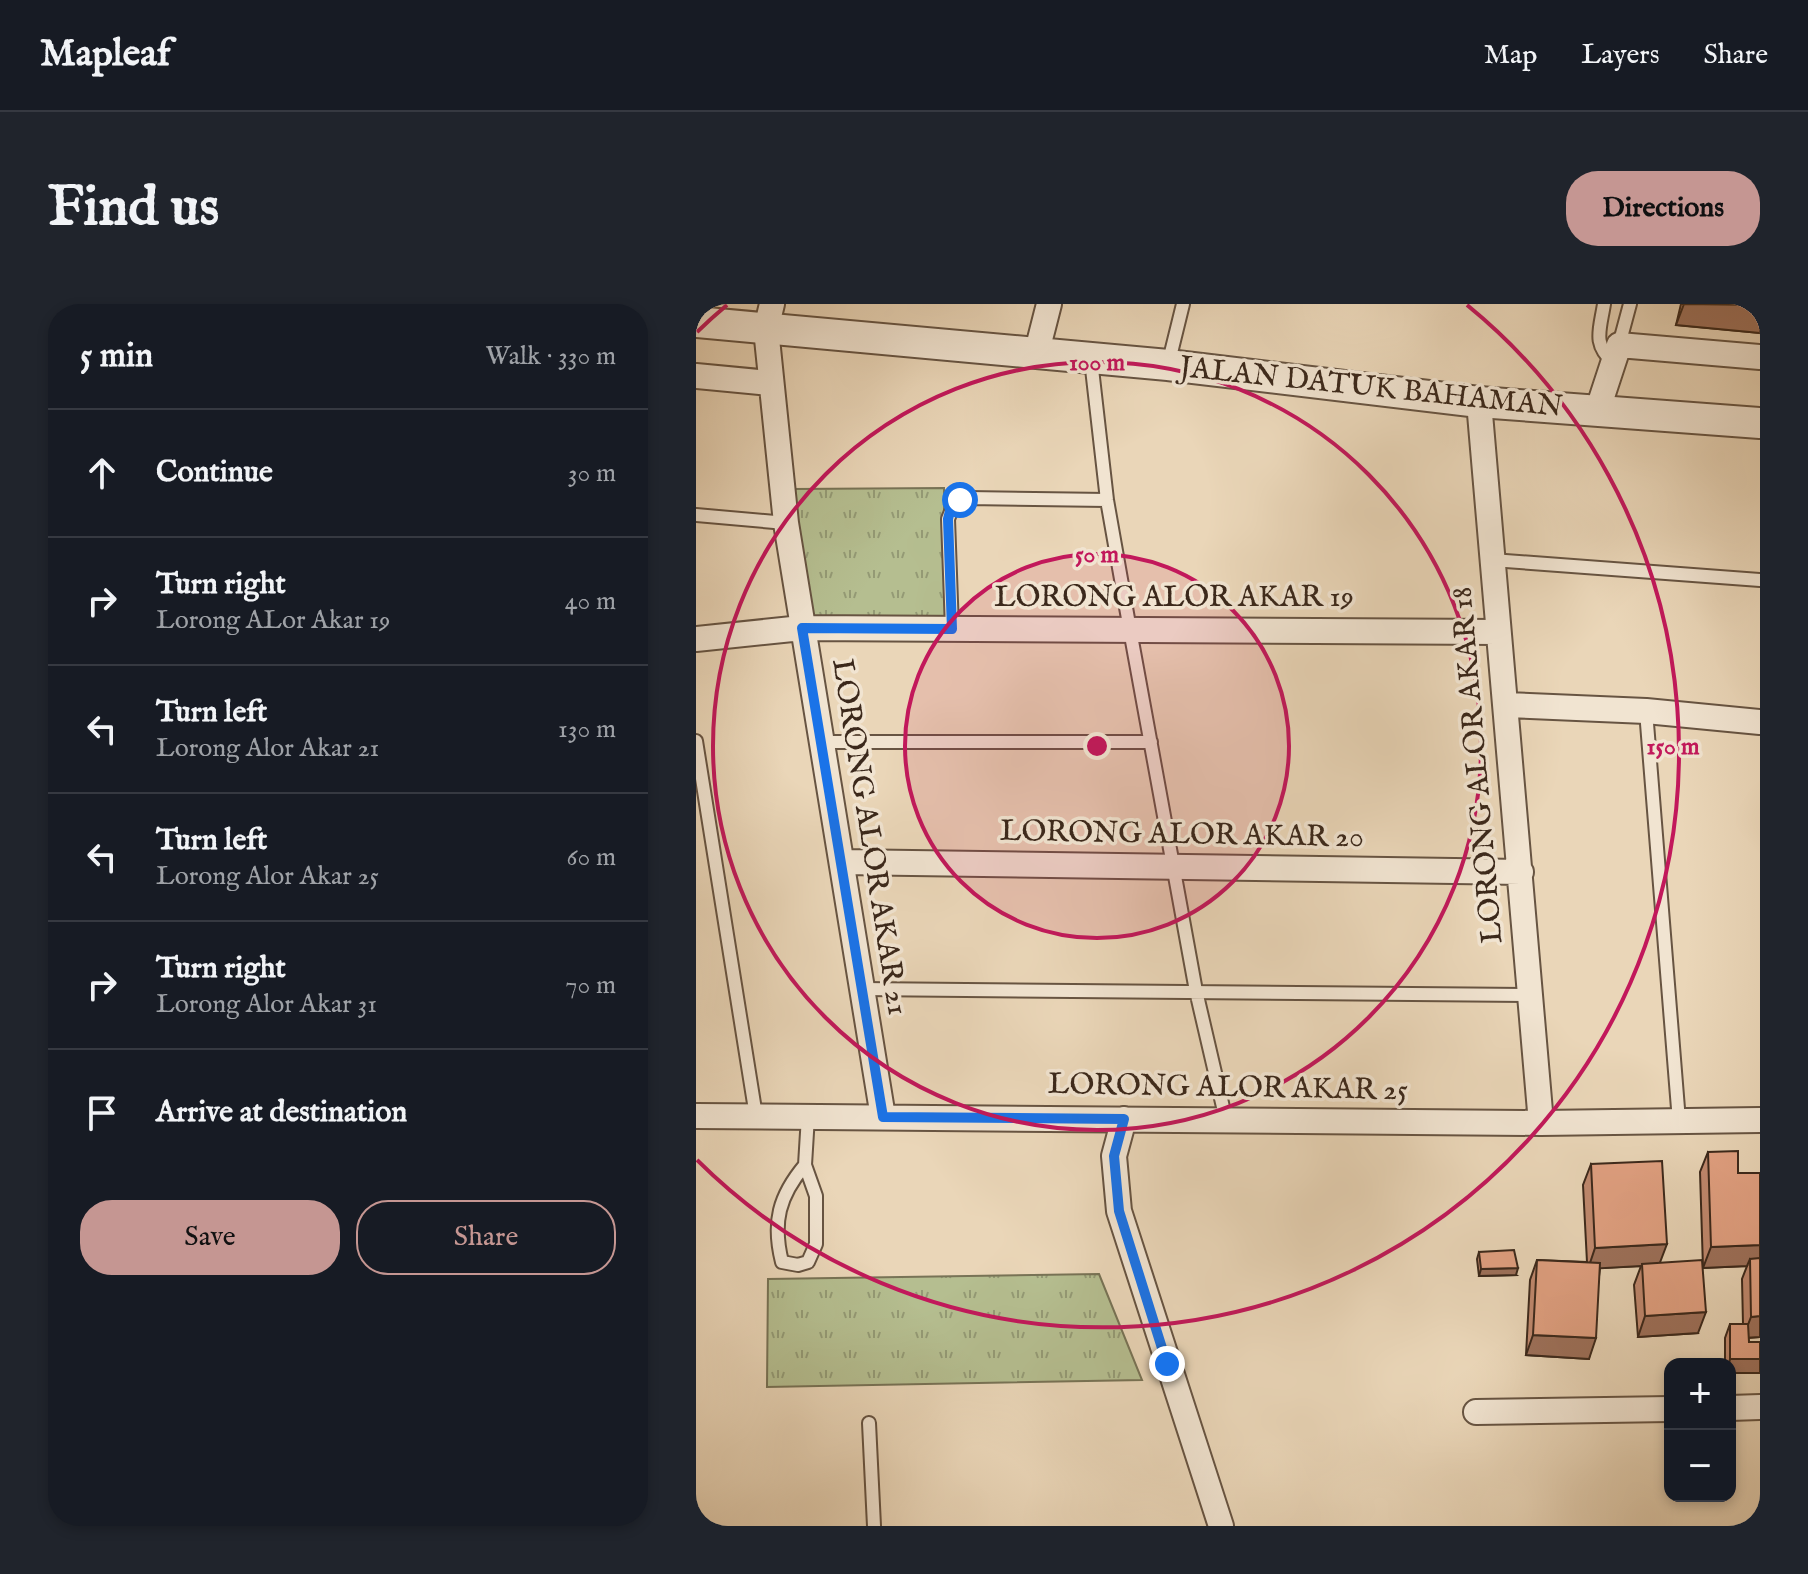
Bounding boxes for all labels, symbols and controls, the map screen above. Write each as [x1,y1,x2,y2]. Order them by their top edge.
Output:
text: Mapleaf [40,31,170,79]
text: Map [1484,38,1537,73]
text: Layers [1581,38,1660,73]
text: Share [1704,38,1768,73]
button: Directions [1566,171,1760,246]
text: Find us [48,173,219,244]
text: 5 min [80,335,153,378]
text: Walk · 330 m [486,340,616,373]
text: 100 m [1069,348,1126,379]
street label: JALAN DATUK BAHAMAN [1175,349,1565,427]
icon: ahead [80,451,124,495]
text: Continue [156,454,273,492]
text: 30 m [568,457,616,490]
route start [942,482,978,518]
text: 50 m [1075,540,1120,571]
text: Turn right [156,566,286,604]
icon: right [80,579,124,623]
street label: LORONG ALOR AKAR 19 [994,579,1354,617]
text: 40 m [565,585,616,618]
street label: LORONG ALOR AKAR 18 [1443,585,1513,945]
text: Lorong ALor Akar 19 [156,604,390,637]
street label: LORONG ALOR AKAR 21 [822,656,916,1018]
text: Turn left [156,694,267,732]
icon: left [80,707,124,751]
text: 130 m [558,713,616,746]
text: Lorong Alor Akar 21 [156,732,379,765]
centre of rings [1083,732,1111,760]
text: 150 m [1646,732,1700,763]
street label: LORONG ALOR AKAR 20 [1000,813,1364,857]
text: Turn left [156,822,267,860]
icon: left [80,835,124,879]
text: 60 m [567,841,616,874]
text: Lorong Alor Akar 25 [156,860,379,893]
text: Turn right [156,950,286,988]
icon: right [80,963,124,1007]
text: 70 m [565,969,616,1002]
text: Lorong Alor Akar 31 [156,988,377,1021]
street label: LORONG ALOR AKAR 25 [1048,1066,1408,1110]
icon: arrive [80,1091,124,1135]
text: Arrive at destination [156,1094,407,1132]
button: Save [80,1200,340,1275]
button: Share [356,1200,616,1275]
route end [1149,1346,1185,1382]
map controls [1664,1358,1736,1502]
button: + [1664,1358,1736,1430]
button: − [1664,1430,1736,1502]

